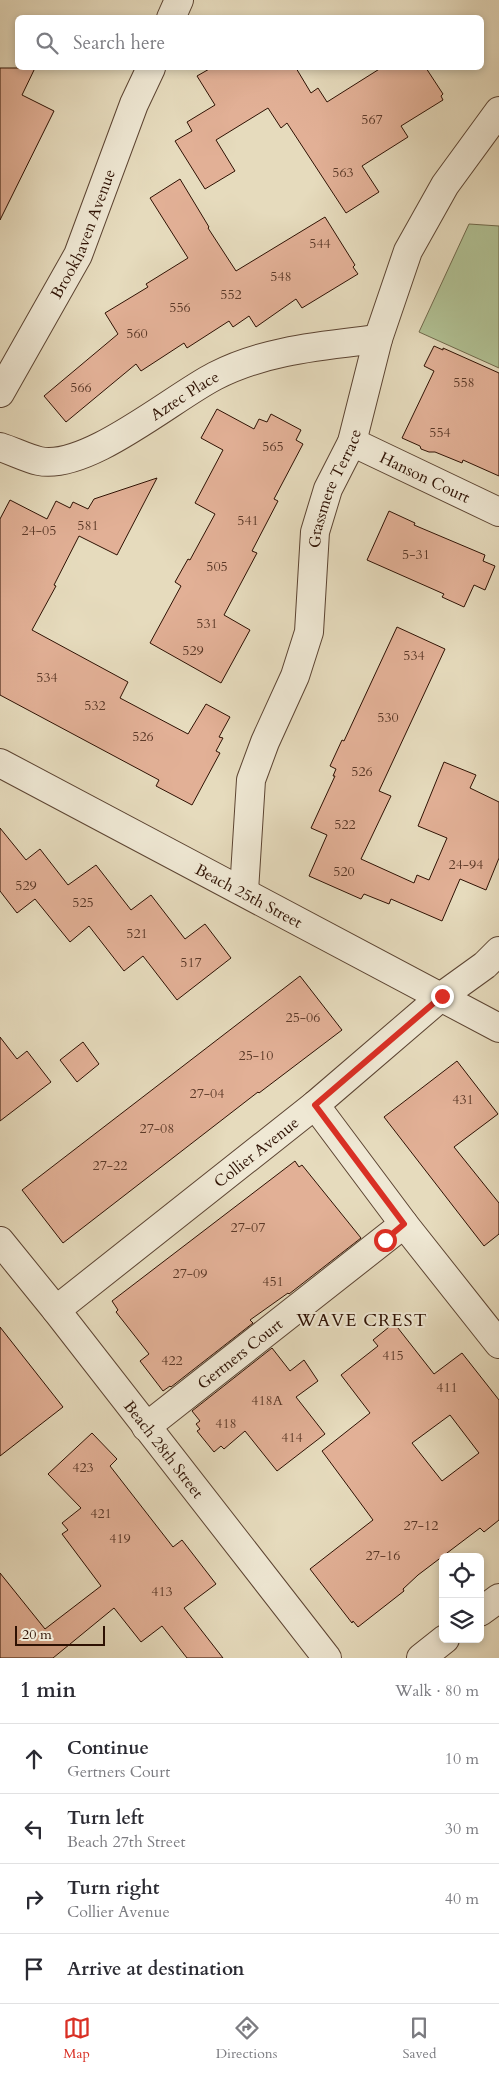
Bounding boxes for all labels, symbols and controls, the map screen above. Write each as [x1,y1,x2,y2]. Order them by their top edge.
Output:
search box [15,15,484,70]
icon: search [33,29,61,57]
text: Search here [73,30,165,56]
house number: 567 [361,110,383,129]
house number: 563 [332,163,354,182]
street label: Brookhaven Avenue [46,166,121,303]
house number: 544 [309,234,331,253]
house number: 548 [270,267,292,286]
house number: 552 [220,285,242,304]
house number: 556 [169,298,191,317]
house number: 560 [126,324,148,343]
street label: Aztec Place [146,366,223,426]
house number: 558 [453,373,475,392]
house number: 566 [70,378,92,397]
house number: 554 [429,423,451,442]
street label: Grassmere Terrace [304,427,367,549]
house number: 565 [262,437,284,456]
street label: Hanson Court [376,447,473,509]
house number: 541 [237,511,259,530]
house number: 581 [77,516,99,535]
house number: 24-05 [22,521,56,540]
house number: 5-31 [402,545,430,564]
house number: 505 [206,557,228,576]
house number: 531 [196,614,218,633]
house number: 529 [182,641,204,660]
house number: 534 [403,646,425,665]
house number: 534 [36,668,58,687]
house number: 532 [84,696,106,715]
house number: 530 [377,708,399,727]
house number: 526 [132,727,154,746]
house number: 526 [351,762,373,781]
house number: 522 [334,815,356,834]
house number: 24-94 [449,855,483,874]
street label: Beach 25th Street [191,859,306,934]
house number: 520 [333,862,355,881]
house number: 529 [15,876,37,895]
house number: 525 [72,893,94,912]
house number: 521 [126,924,148,943]
house number: 517 [180,953,202,972]
route end [431,985,454,1008]
house number: 25-06 [286,1008,320,1027]
house number: 25-10 [239,1046,273,1065]
house number: 27-04 [190,1084,224,1103]
house number: 431 [452,1090,474,1109]
street label: Collier Avenue [209,1112,304,1193]
house number: 27-08 [140,1119,174,1138]
house number: 27-22 [93,1156,127,1175]
house number: 27-07 [231,1218,265,1237]
route start [374,1229,397,1252]
house number: 27-09 [173,1264,207,1283]
house number: 451 [262,1272,284,1291]
district label: WAVE CREST [295,1308,428,1333]
street label: Gertners Court [193,1314,288,1395]
house number: 415 [382,1346,404,1365]
house number: 422 [161,1351,183,1370]
house number: 411 [436,1378,458,1397]
house number: 418A [251,1391,283,1410]
street label: Beach 28th Street [118,1396,209,1503]
house number: 418 [215,1414,237,1433]
house number: 414 [281,1428,303,1447]
house number: 423 [72,1458,94,1477]
house number: 421 [90,1504,112,1523]
house number: 27-12 [404,1516,438,1535]
house number: 419 [109,1529,131,1548]
house number: 27-16 [366,1546,400,1565]
map controls [439,1553,484,1643]
button: locate [439,1553,484,1598]
house number: 413 [151,1582,173,1601]
button: layers [439,1598,484,1643]
scale bar [15,1623,105,1646]
text: 20 m [22,1625,52,1644]
text: 1 min [20,1676,76,1705]
text: Walk · 80 m [395,1680,479,1702]
text: Continue [67,1735,149,1761]
icon: ahead [20,1745,48,1773]
text: 10 m [445,1748,479,1770]
text: Gertners Court [67,1761,170,1783]
text: Turn left [67,1805,144,1831]
icon: left [20,1815,48,1843]
text: 30 m [445,1818,479,1840]
text: Beach 27th Street [67,1831,185,1853]
text: Turn right [67,1875,159,1901]
icon: right [20,1885,48,1913]
text: 40 m [445,1888,479,1910]
text: Collier Avenue [67,1901,170,1923]
icon: arrive [20,1955,48,1983]
text: Arrive at destination [67,1956,244,1982]
tab: Map [63,2014,91,2063]
tab: Directions [216,2014,277,2063]
tab: Saved [402,2014,436,2063]

